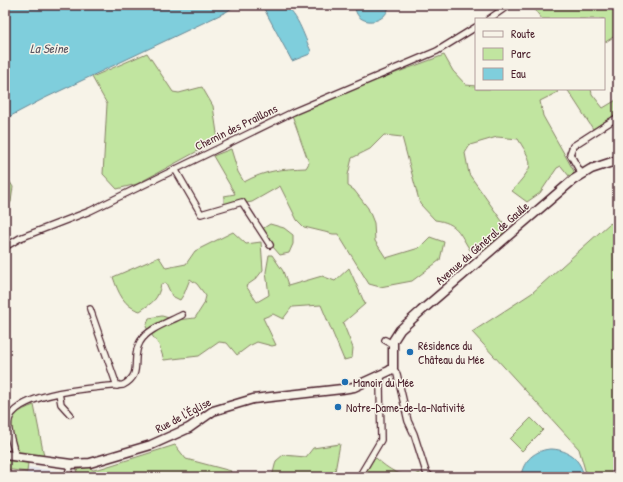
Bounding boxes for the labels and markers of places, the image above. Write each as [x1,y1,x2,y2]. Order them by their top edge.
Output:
place label: Résidence du Château du Mée [418,337,485,368]
marker: Résidence du Château du Mée [405,347,415,357]
place label: Manoir du Mée [353,374,414,391]
marker: Manoir du Mée [340,377,350,387]
place label: Notre-Dame-de-la-Nativité [346,399,465,416]
marker: Notre-Dame-de-la-Nativité [333,402,343,412]

